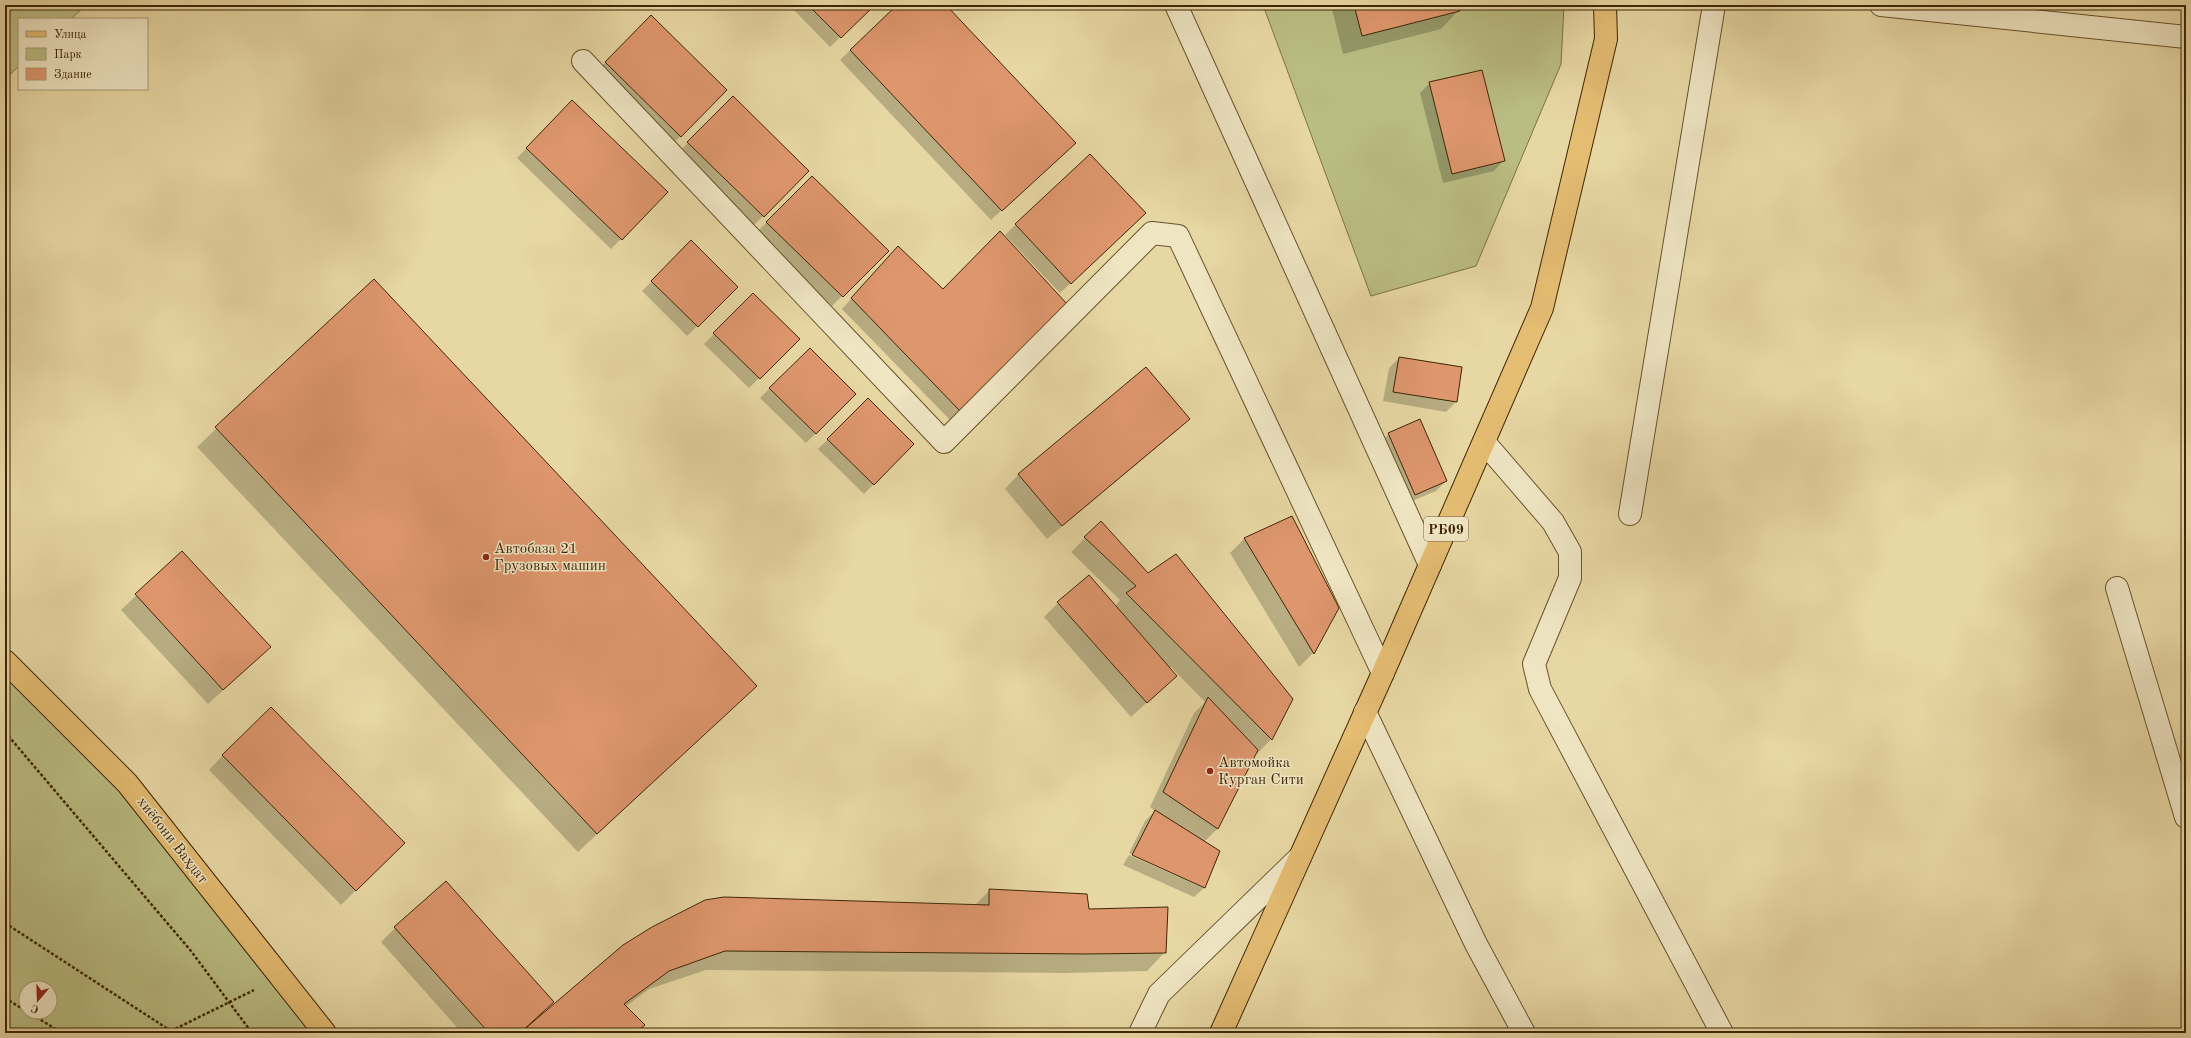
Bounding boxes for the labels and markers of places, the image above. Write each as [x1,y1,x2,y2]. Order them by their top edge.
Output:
place label: Автобаза 21 Грузовых машин [494,542,606,574]
marker: Автобаза 21 Грузовых машин [481,552,491,562]
place label: Автомойка Курган Сити [1218,756,1304,788]
marker: Автомойка Курган Сити [1205,766,1215,776]

